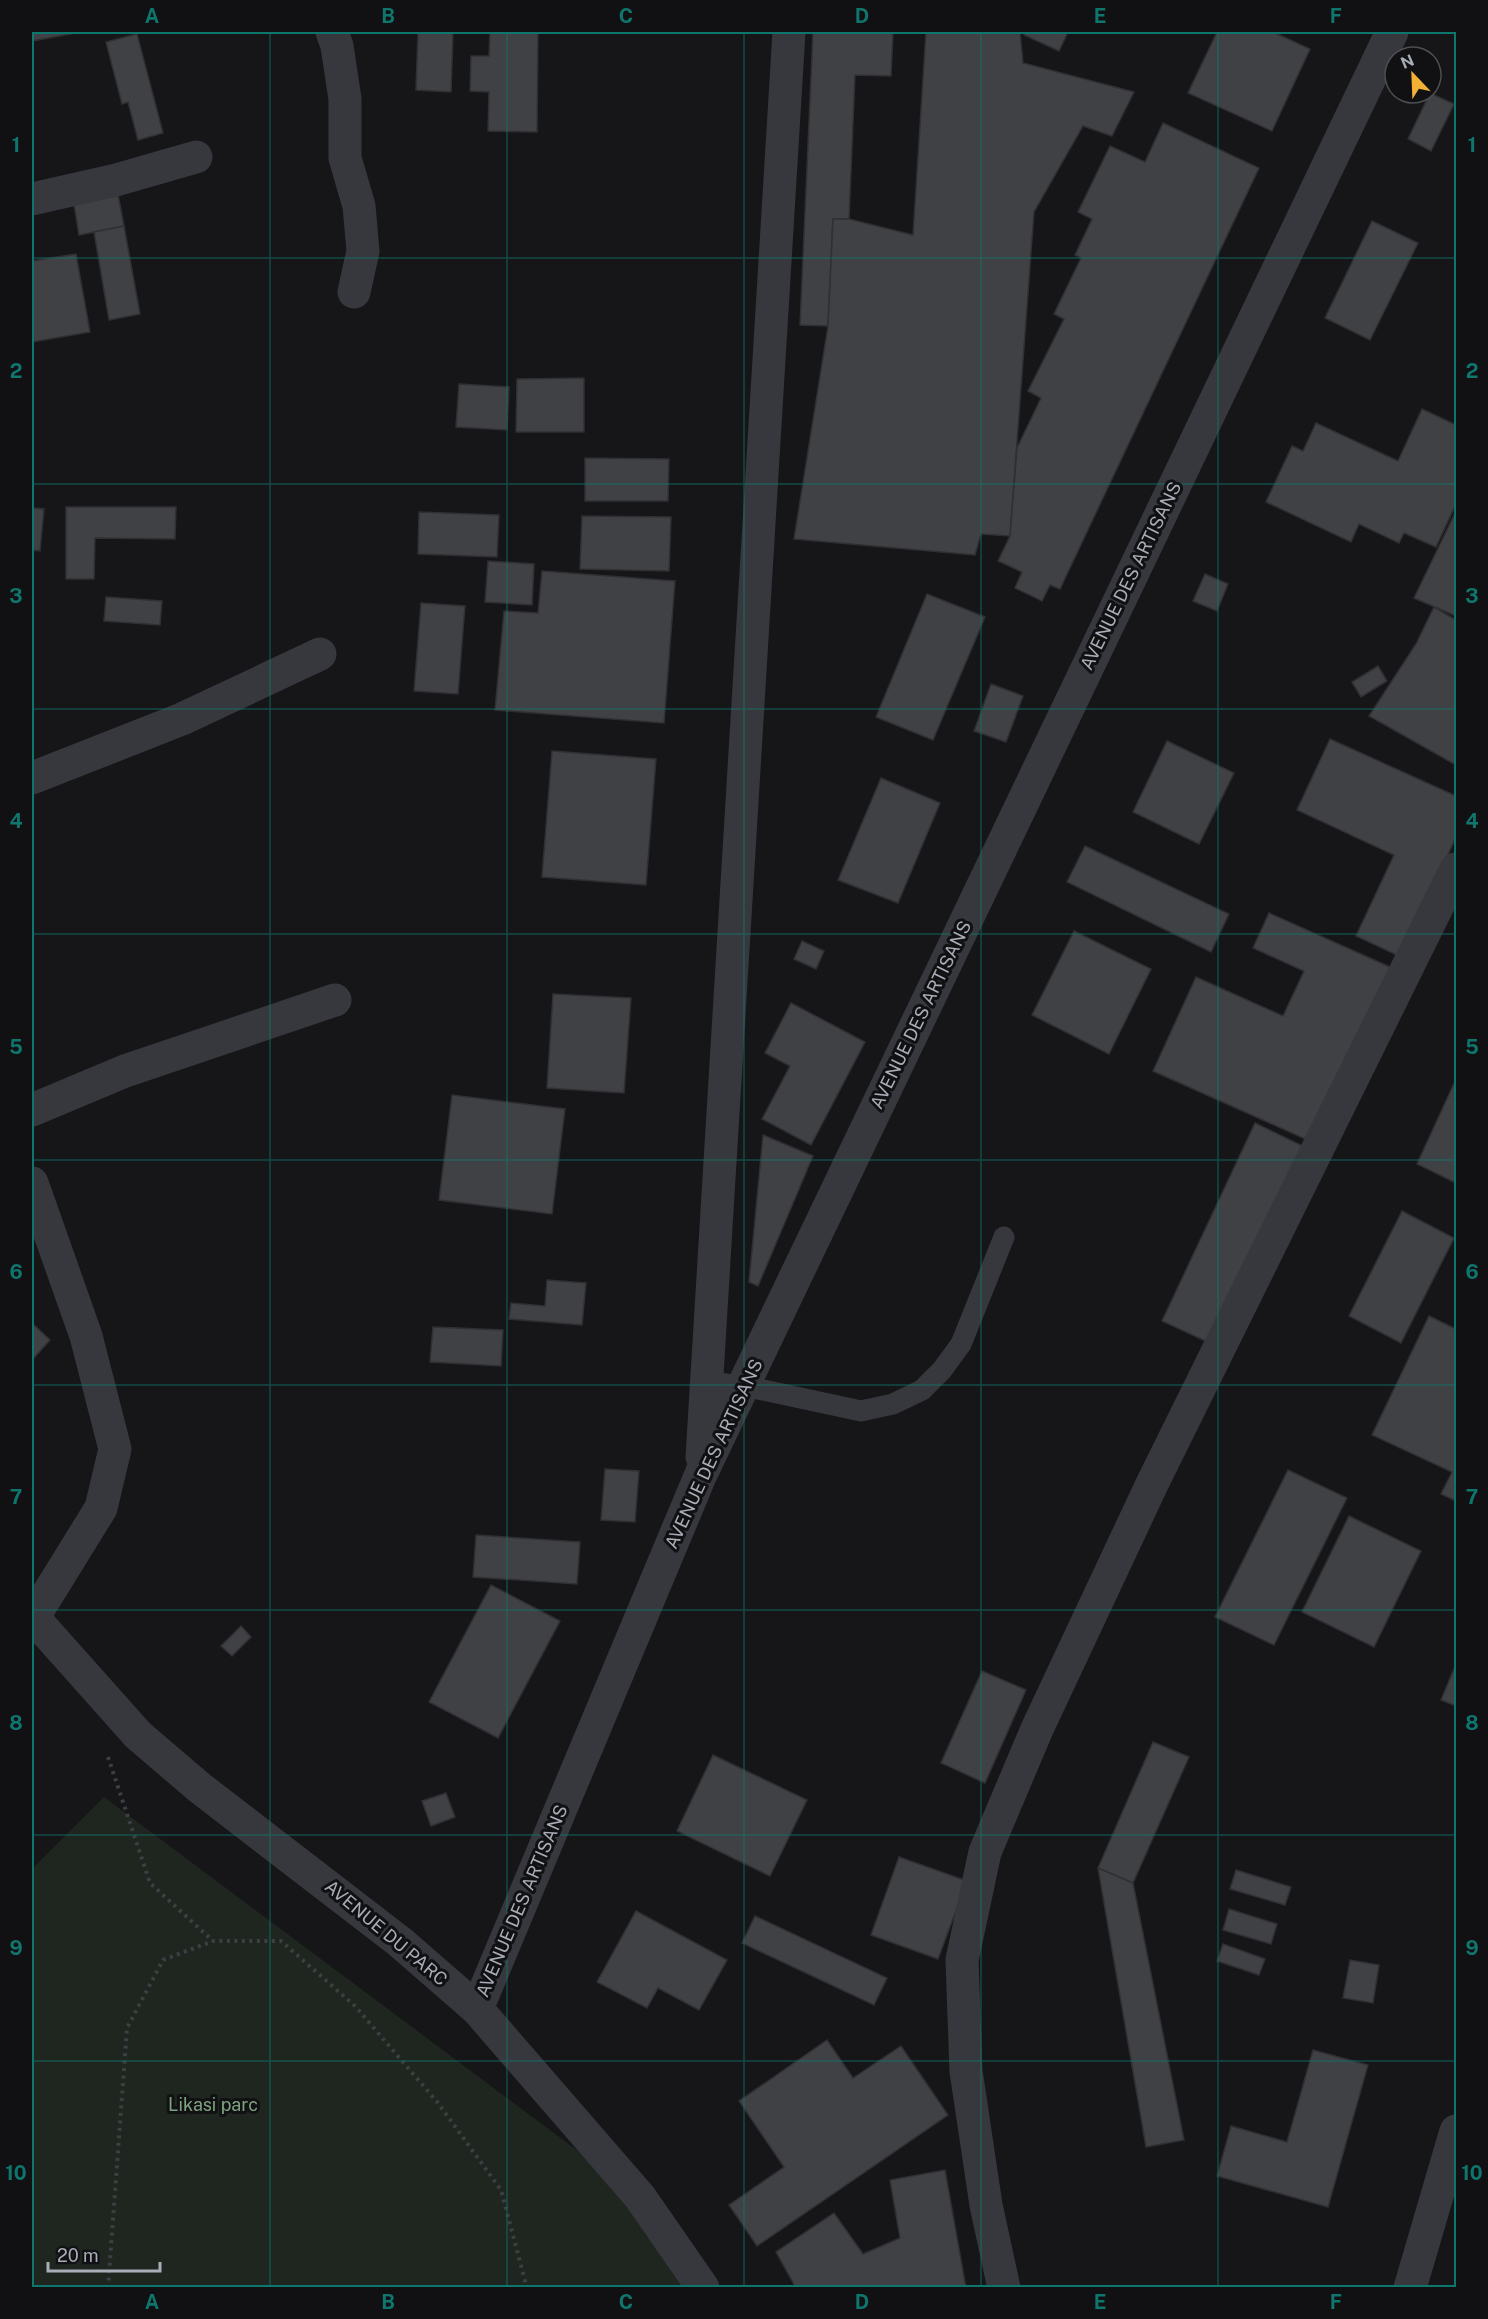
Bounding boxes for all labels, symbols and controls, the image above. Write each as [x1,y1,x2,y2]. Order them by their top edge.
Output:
text: A [145,4,159,28]
text: B [381,4,395,28]
text: C [619,4,633,28]
text: D [855,4,869,28]
text: E [1094,4,1106,28]
text: F [1330,4,1342,28]
north arrow [1383,45,1443,105]
text: N [1398,50,1417,73]
text: 1 [12,133,20,157]
text: 1 [1468,133,1476,157]
text: 2 [10,359,22,383]
text: 2 [1466,359,1478,383]
street label: AVENUE DES ARTISANS [1076,478,1185,673]
text: 3 [9,584,23,608]
text: 3 [1465,584,1479,608]
text: 4 [9,809,23,833]
text: 4 [1465,809,1479,833]
street label: AVENUE DES ARTISANS [866,917,975,1112]
text: 5 [9,1035,23,1059]
text: 5 [1465,1035,1479,1059]
text: 6 [9,1260,23,1284]
text: 6 [1465,1260,1479,1284]
street label: AVENUE DES ARTISANS [660,1356,767,1552]
text: 7 [10,1485,22,1509]
text: 7 [1466,1485,1478,1509]
text: 8 [9,1711,23,1735]
text: 8 [1465,1711,1479,1735]
street label: AVENUE DES ARTISANS [472,1802,572,2000]
street label: AVENUE DU PARC [321,1875,452,1990]
text: 9 [9,1936,23,1960]
text: 9 [1465,1936,1479,1960]
park label: Likasi parc [168,2094,258,2115]
text: 10 [5,2161,27,2185]
text: 10 [1461,2161,1483,2185]
scale bar [48,2235,160,2273]
text: 20 m [57,2245,99,2266]
text: A [145,2290,159,2314]
text: B [381,2290,395,2314]
text: C [619,2290,633,2314]
text: D [855,2290,869,2314]
text: E [1094,2290,1106,2314]
text: F [1330,2290,1342,2314]

